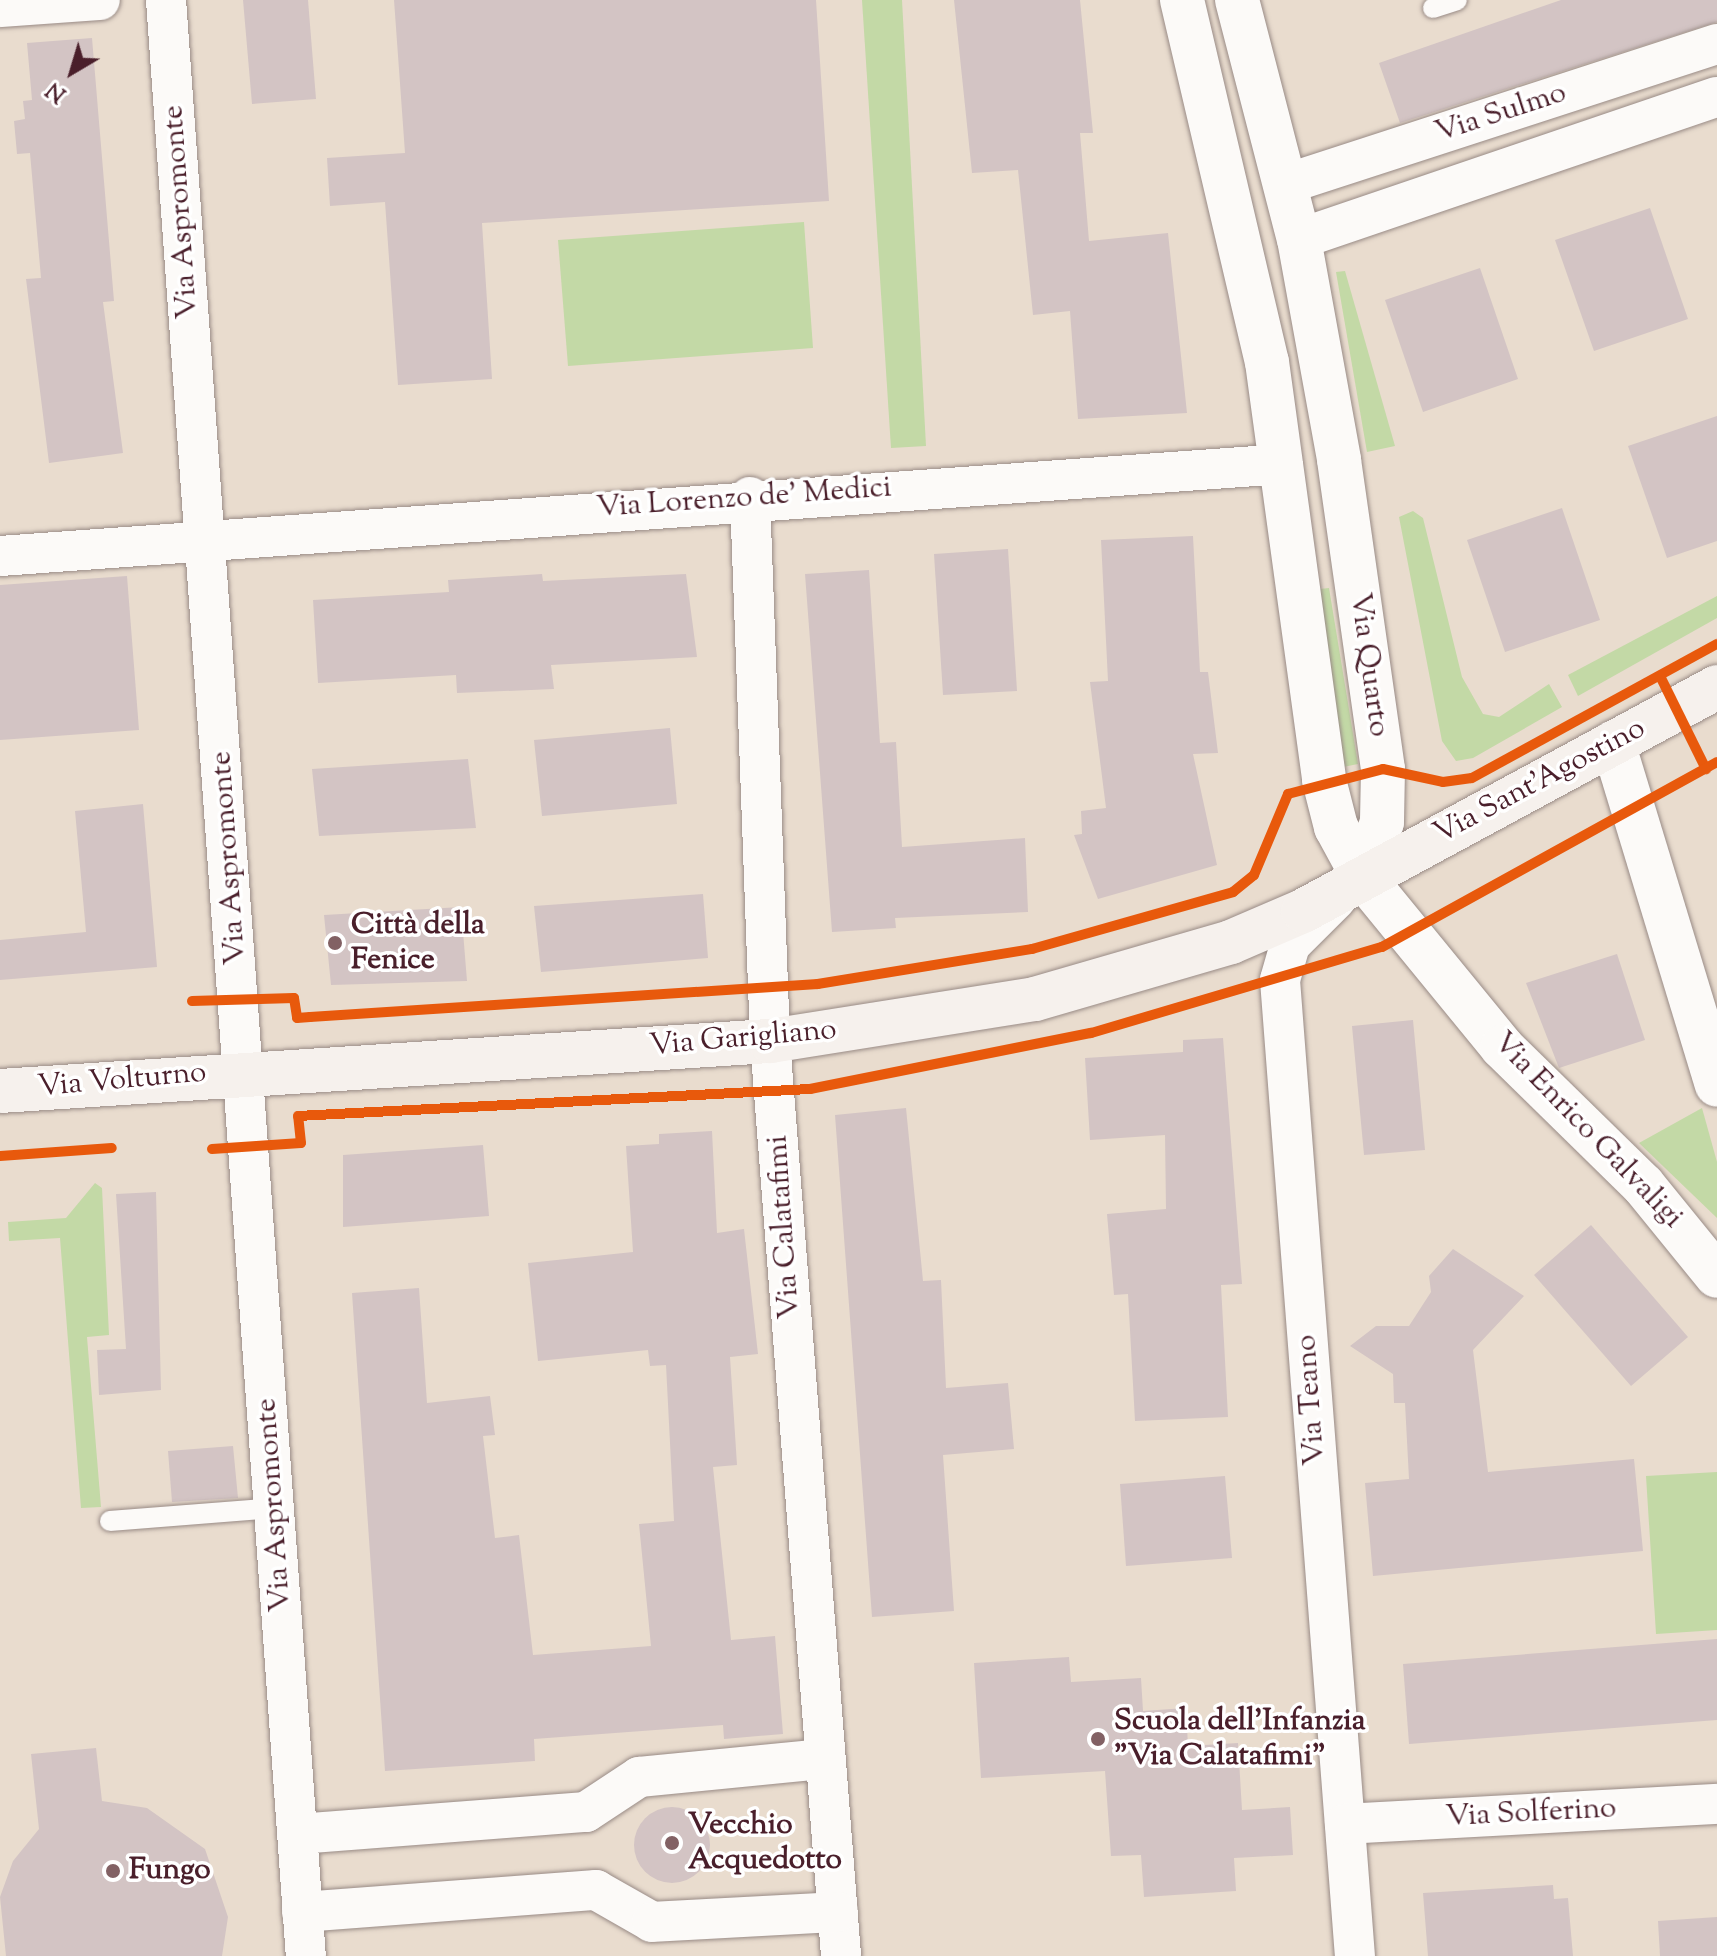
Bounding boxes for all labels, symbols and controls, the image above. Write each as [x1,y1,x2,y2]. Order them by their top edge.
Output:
north arrow [32,32,112,112]
text: N [40,73,74,109]
street label: Via Sulmo [1431,76,1571,152]
street label: Via Aspromonte [157,104,207,320]
street label: Via Lorenzo de' Medici [595,471,893,527]
street label: Via Quarto [1340,591,1396,739]
street label: Via Sant'Agostino [1428,711,1652,853]
street label: Via Aspromonte [205,750,255,966]
place label: Città della Fenice [351,908,485,978]
marker: Città della Fenice [326,934,344,952]
street label: Via Garigliano [648,1013,838,1065]
street label: Via Enrico Galvaligi [1484,1025,1690,1237]
street label: Via Volturno [36,1056,208,1106]
street label: Via Calatafimi [761,1134,809,1320]
street label: Via Teano [1289,1333,1335,1467]
street label: Via Aspromonte [250,1397,300,1613]
place label: Scuola dell'Infanzia "Via Calatafimi" [1114,1704,1366,1774]
marker: Scuola dell'Infanzia "Via Calatafimi" [1089,1730,1107,1748]
street label: Via Solferino [1445,1792,1617,1836]
place label: Vecchio Acquedotto [688,1808,842,1878]
marker: Vecchio Acquedotto [663,1834,681,1852]
place label: Fungo [129,1853,211,1889]
marker: Fungo [104,1862,122,1880]

